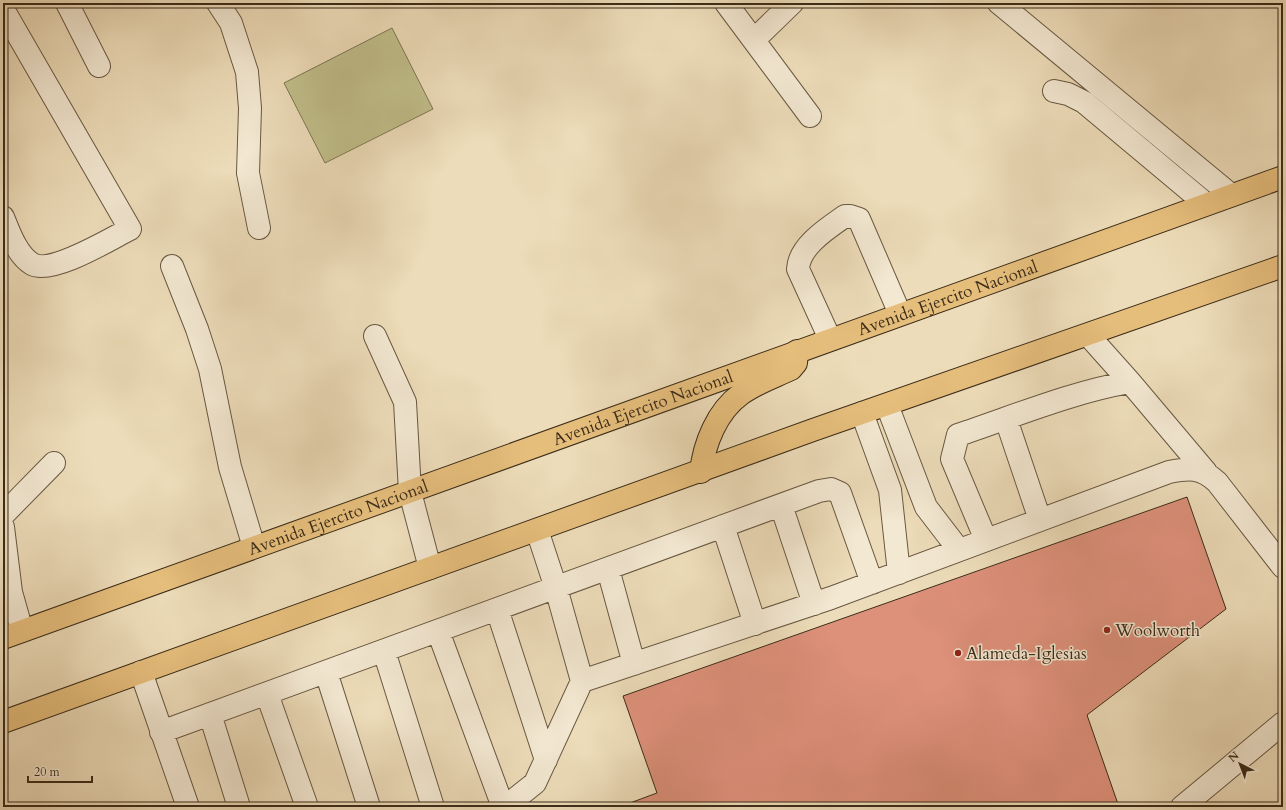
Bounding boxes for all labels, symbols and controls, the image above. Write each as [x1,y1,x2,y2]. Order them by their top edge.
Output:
street label: Avenida Ejercito Nacional [855,255,1042,341]
street label: Avenida Ejercito Nacional [550,365,737,451]
street label: Avenida Ejercito Nacional [245,475,432,561]
place label: Woolworth [1114,619,1201,642]
marker: Woolworth [1102,625,1112,635]
place label: Alameda-Iglesias [966,642,1087,665]
marker: Alameda-Iglesias [953,648,963,658]
north arrow [1220,744,1260,784]
text: N [1225,748,1243,766]
scale bar [28,758,92,784]
text: 20 m [34,764,61,780]

